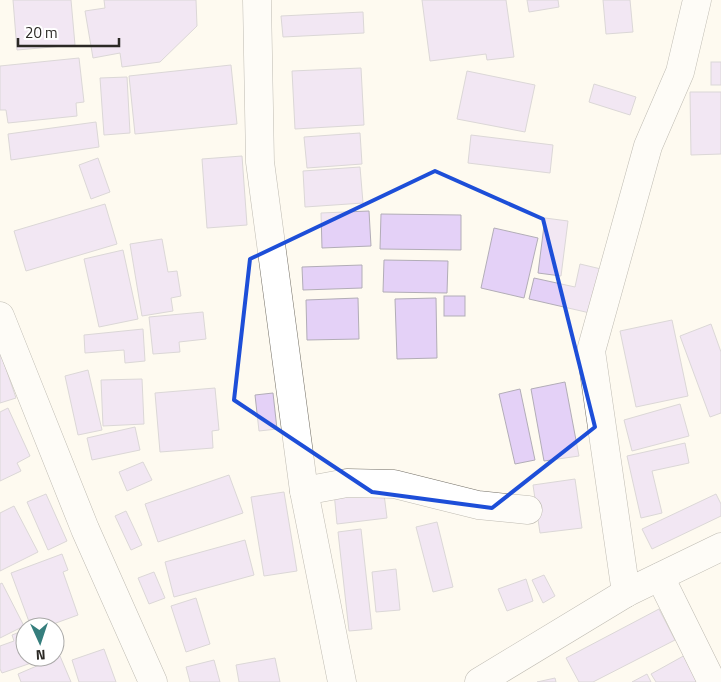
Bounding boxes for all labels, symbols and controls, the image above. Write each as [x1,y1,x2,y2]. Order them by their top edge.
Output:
scale bar [18,15,119,47]
text: 20 m [25,21,58,44]
north arrow [15,617,65,667]
text: N [35,645,46,666]

